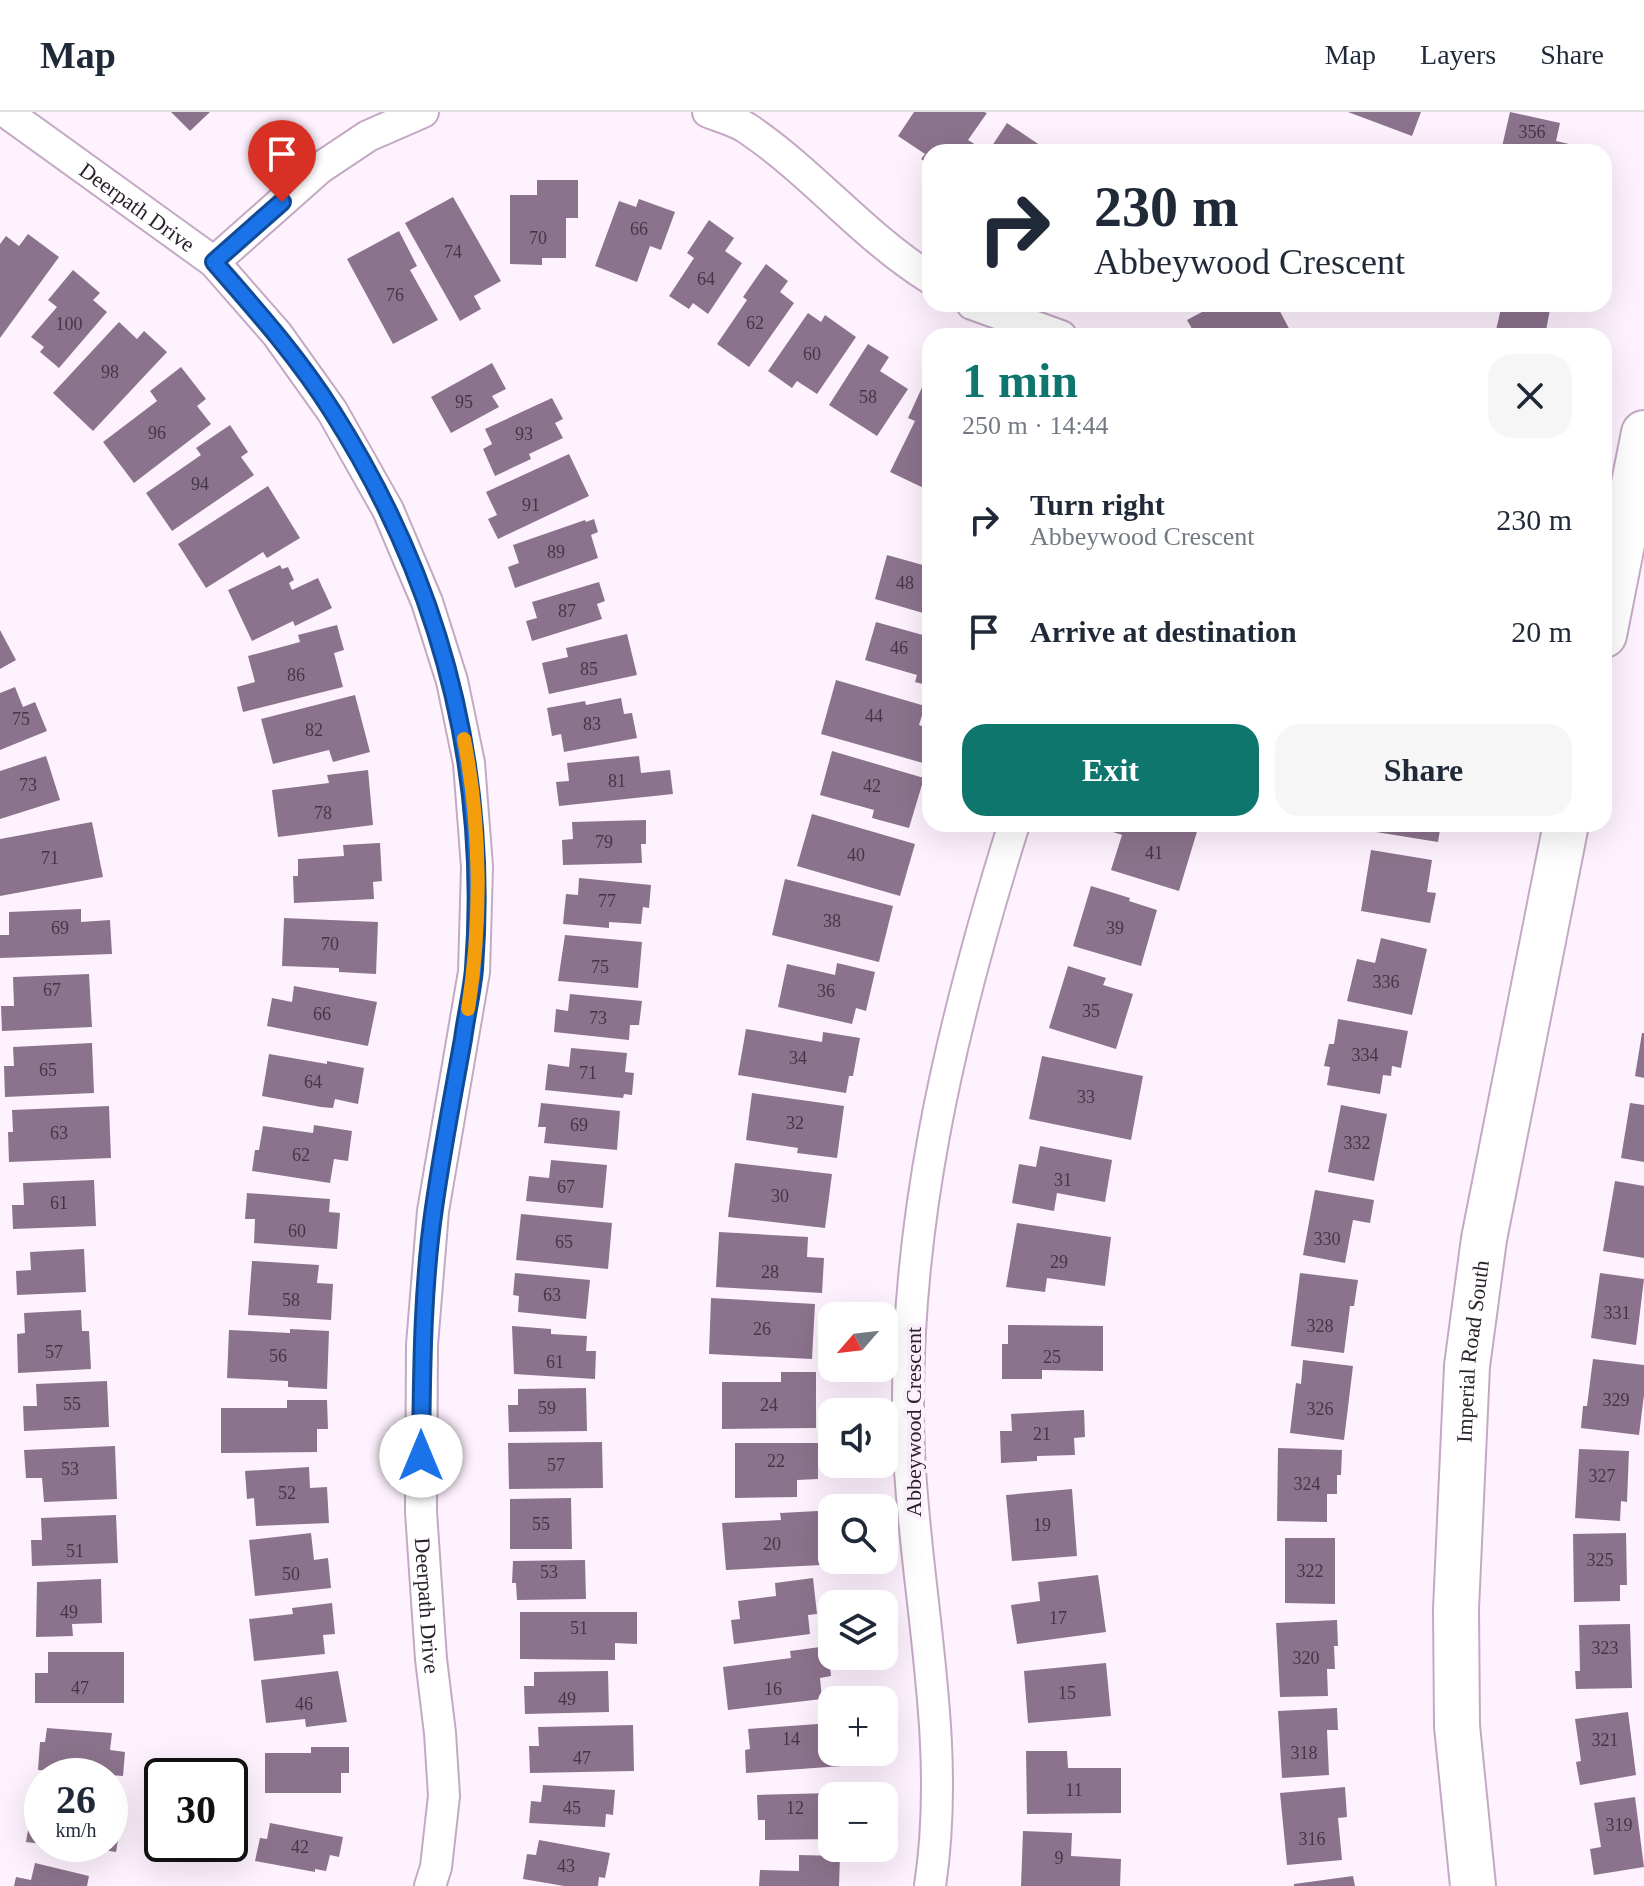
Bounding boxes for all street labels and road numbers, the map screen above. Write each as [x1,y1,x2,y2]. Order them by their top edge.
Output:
street label: Deerpath Drive [75,157,200,257]
street label: Imperial Road South [1451,1259,1494,1443]
street label: Abbeywood Crescent [901,1327,926,1517]
street label: Deerpath Drive [410,1537,445,1675]

